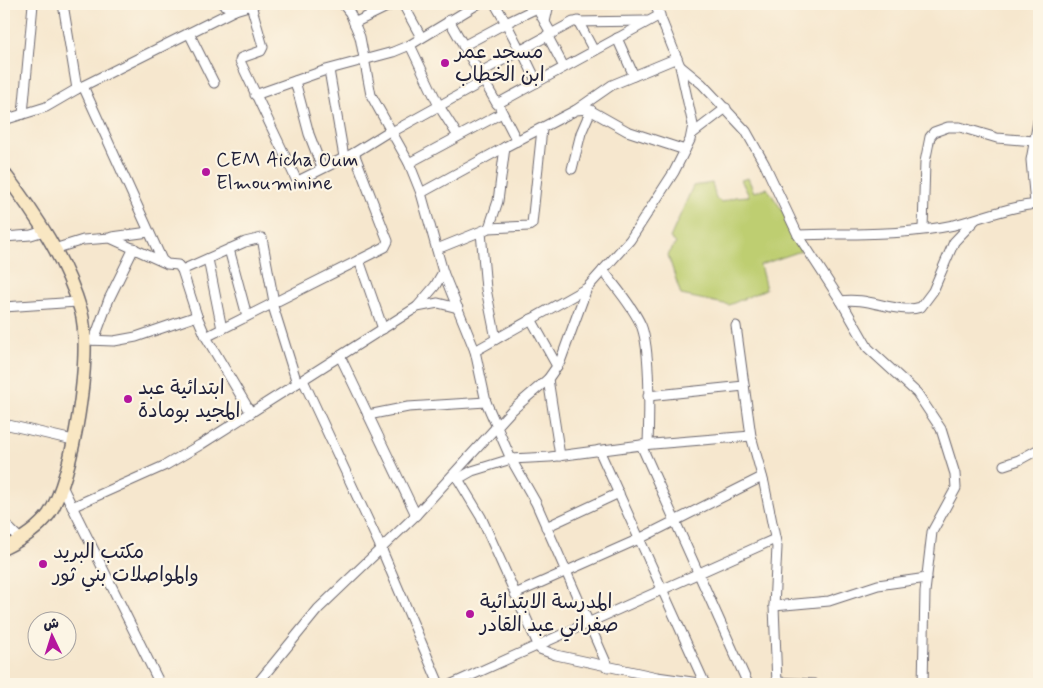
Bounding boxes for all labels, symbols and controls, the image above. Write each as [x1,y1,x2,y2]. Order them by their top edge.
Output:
place label: مسجد عمر ابن الخطاب [453,39,545,89]
marker: مسجد عمر ابن الخطاب [439,57,451,69]
place label: CEM Aicha Oum Elmouminine [216,147,358,197]
marker: CEM Aicha Oum Elmouminine [200,166,212,178]
place label: ابتدائية عبد المجيد بومادة [138,375,240,425]
marker: ابتدائية عبد المجيد بومادة [122,393,134,405]
place label: مكتب البريد والمواصلات بني ثور [51,539,199,592]
marker: مكتب البريد والمواصلات بني ثور [37,558,49,570]
place label: المدرسة الابتدائية صفراني عبد القادر [478,589,618,642]
marker: المدرسة الابتدائية صفراني عبد القادر [464,608,476,620]
north arrow [28,610,78,660]
text: ش [43,615,59,634]

